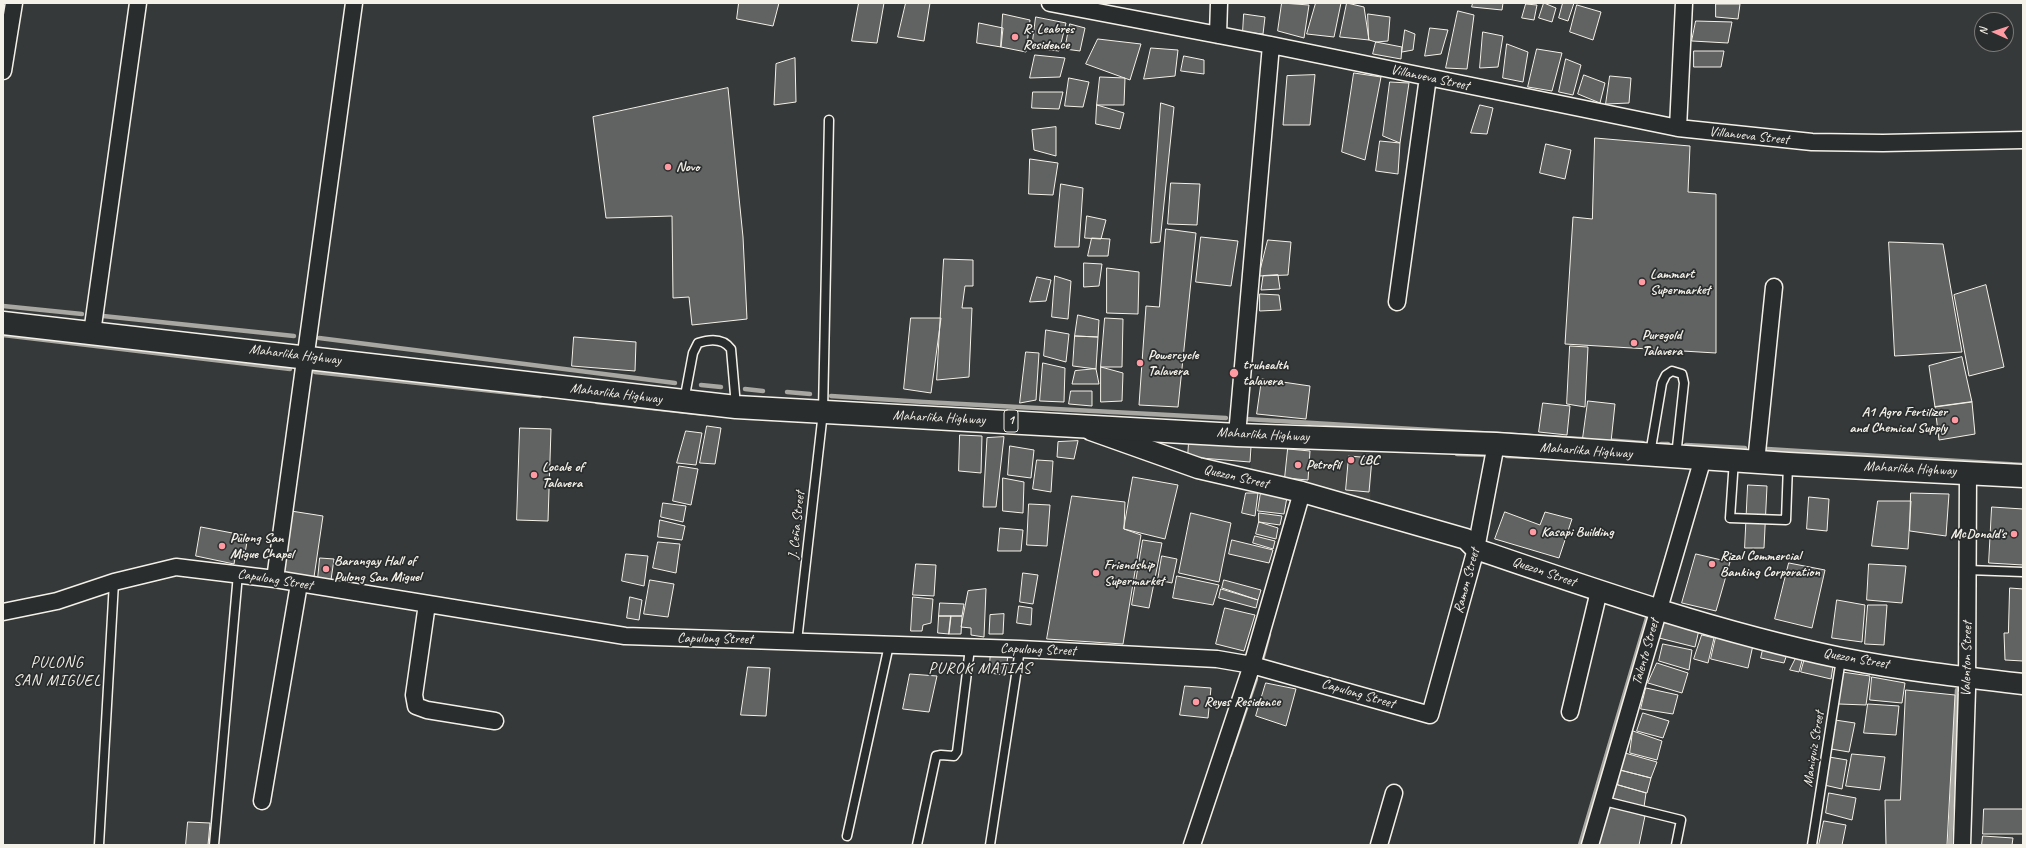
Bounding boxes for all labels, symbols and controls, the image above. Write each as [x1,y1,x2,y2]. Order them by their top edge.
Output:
north arrow [1974,12,2014,52]
place label: R. Leabres Residence [1023,21,1074,54]
text: N [1976,28,1990,35]
marker: R. Leabres Residence [1010,32,1020,42]
street label: Villanueva Street [1389,61,1471,95]
street label: Villanueva Street [1708,123,1790,149]
place label: Novo [676,159,700,175]
marker: Novo [663,162,673,172]
place label: Lammart Supermarket [1650,266,1710,298]
marker: Lammart Supermarket [1637,277,1647,287]
place label: Puregold Talavera [1642,327,1682,360]
marker: Puregold Talavera [1629,338,1639,348]
street label: Maharlika Highway [248,341,342,369]
place label: Powercycle Talavera [1148,347,1198,380]
place label: truhealth talavera [1243,357,1288,390]
marker: Powercycle Talavera [1135,358,1145,368]
marker: truhealth talavera [1228,367,1240,379]
street label: Maharlika Highway [569,380,663,408]
place label: A1 Agro Fertilizer and Chemical Supply [1849,404,1947,436]
street label: Maharlika Highway [892,407,986,429]
road number: 1 [1004,410,1018,432]
marker: A1 Agro Fertilizer and Chemical Supply [1950,415,1960,425]
street label: Maharlika Highway [1216,424,1310,446]
street label: Maharlika Highway [1539,439,1633,463]
place label: LBC [1359,452,1379,468]
marker: LBC [1346,455,1356,465]
place label: Petrofil [1306,457,1341,473]
street label: Maharlika Highway [1863,458,1957,480]
place label: Locale of Talavera [542,459,584,492]
marker: Petrofil [1293,460,1303,470]
street label: Quezon Street [1202,461,1270,493]
marker: Locale of Talavera [529,470,539,480]
street label: J. Ceña Street [785,490,809,560]
place label: Kasapi Building [1541,524,1613,540]
place label: McDonald's [1951,526,2006,542]
marker: Kasapi Building [1528,527,1538,537]
marker: McDonald's [2009,529,2019,539]
place label: Pulong San Migue Chapel [230,530,293,562]
marker: Pulong San Migue Chapel [217,541,227,551]
street label: Ramon Street [1450,547,1484,615]
place label: Rizal Commercial Banking Corporation [1720,548,1820,580]
place label: Barangay Hall of Pulong San Miguel [334,553,421,586]
street label: Quezon Street [1510,553,1578,591]
place label: Friendship Supermarket [1104,557,1164,590]
marker: Rizal Commercial Banking Corporation [1707,559,1717,569]
marker: Barangay Hall of Pulong San Miguel [321,564,331,574]
street label: Capulong Street [236,566,314,594]
marker: Friendship Supermarket [1091,568,1101,578]
street label: Talento Street [1629,617,1663,687]
street label: Valenton Street [1958,621,1976,697]
street label: Capulong Street [677,630,753,648]
street label: Capulong Street [1000,640,1076,660]
street label: Quezon Street [1822,645,1890,673]
district label: PULONG SAN MIGUEL [13,653,101,691]
district label: PUROK MATIAS [929,659,1031,679]
street label: Capulong Street [1319,675,1397,713]
place label: Reyes Residence [1204,694,1280,710]
marker: Reyes Residence [1191,697,1201,707]
street label: Maniquiz Street [1800,710,1828,788]

